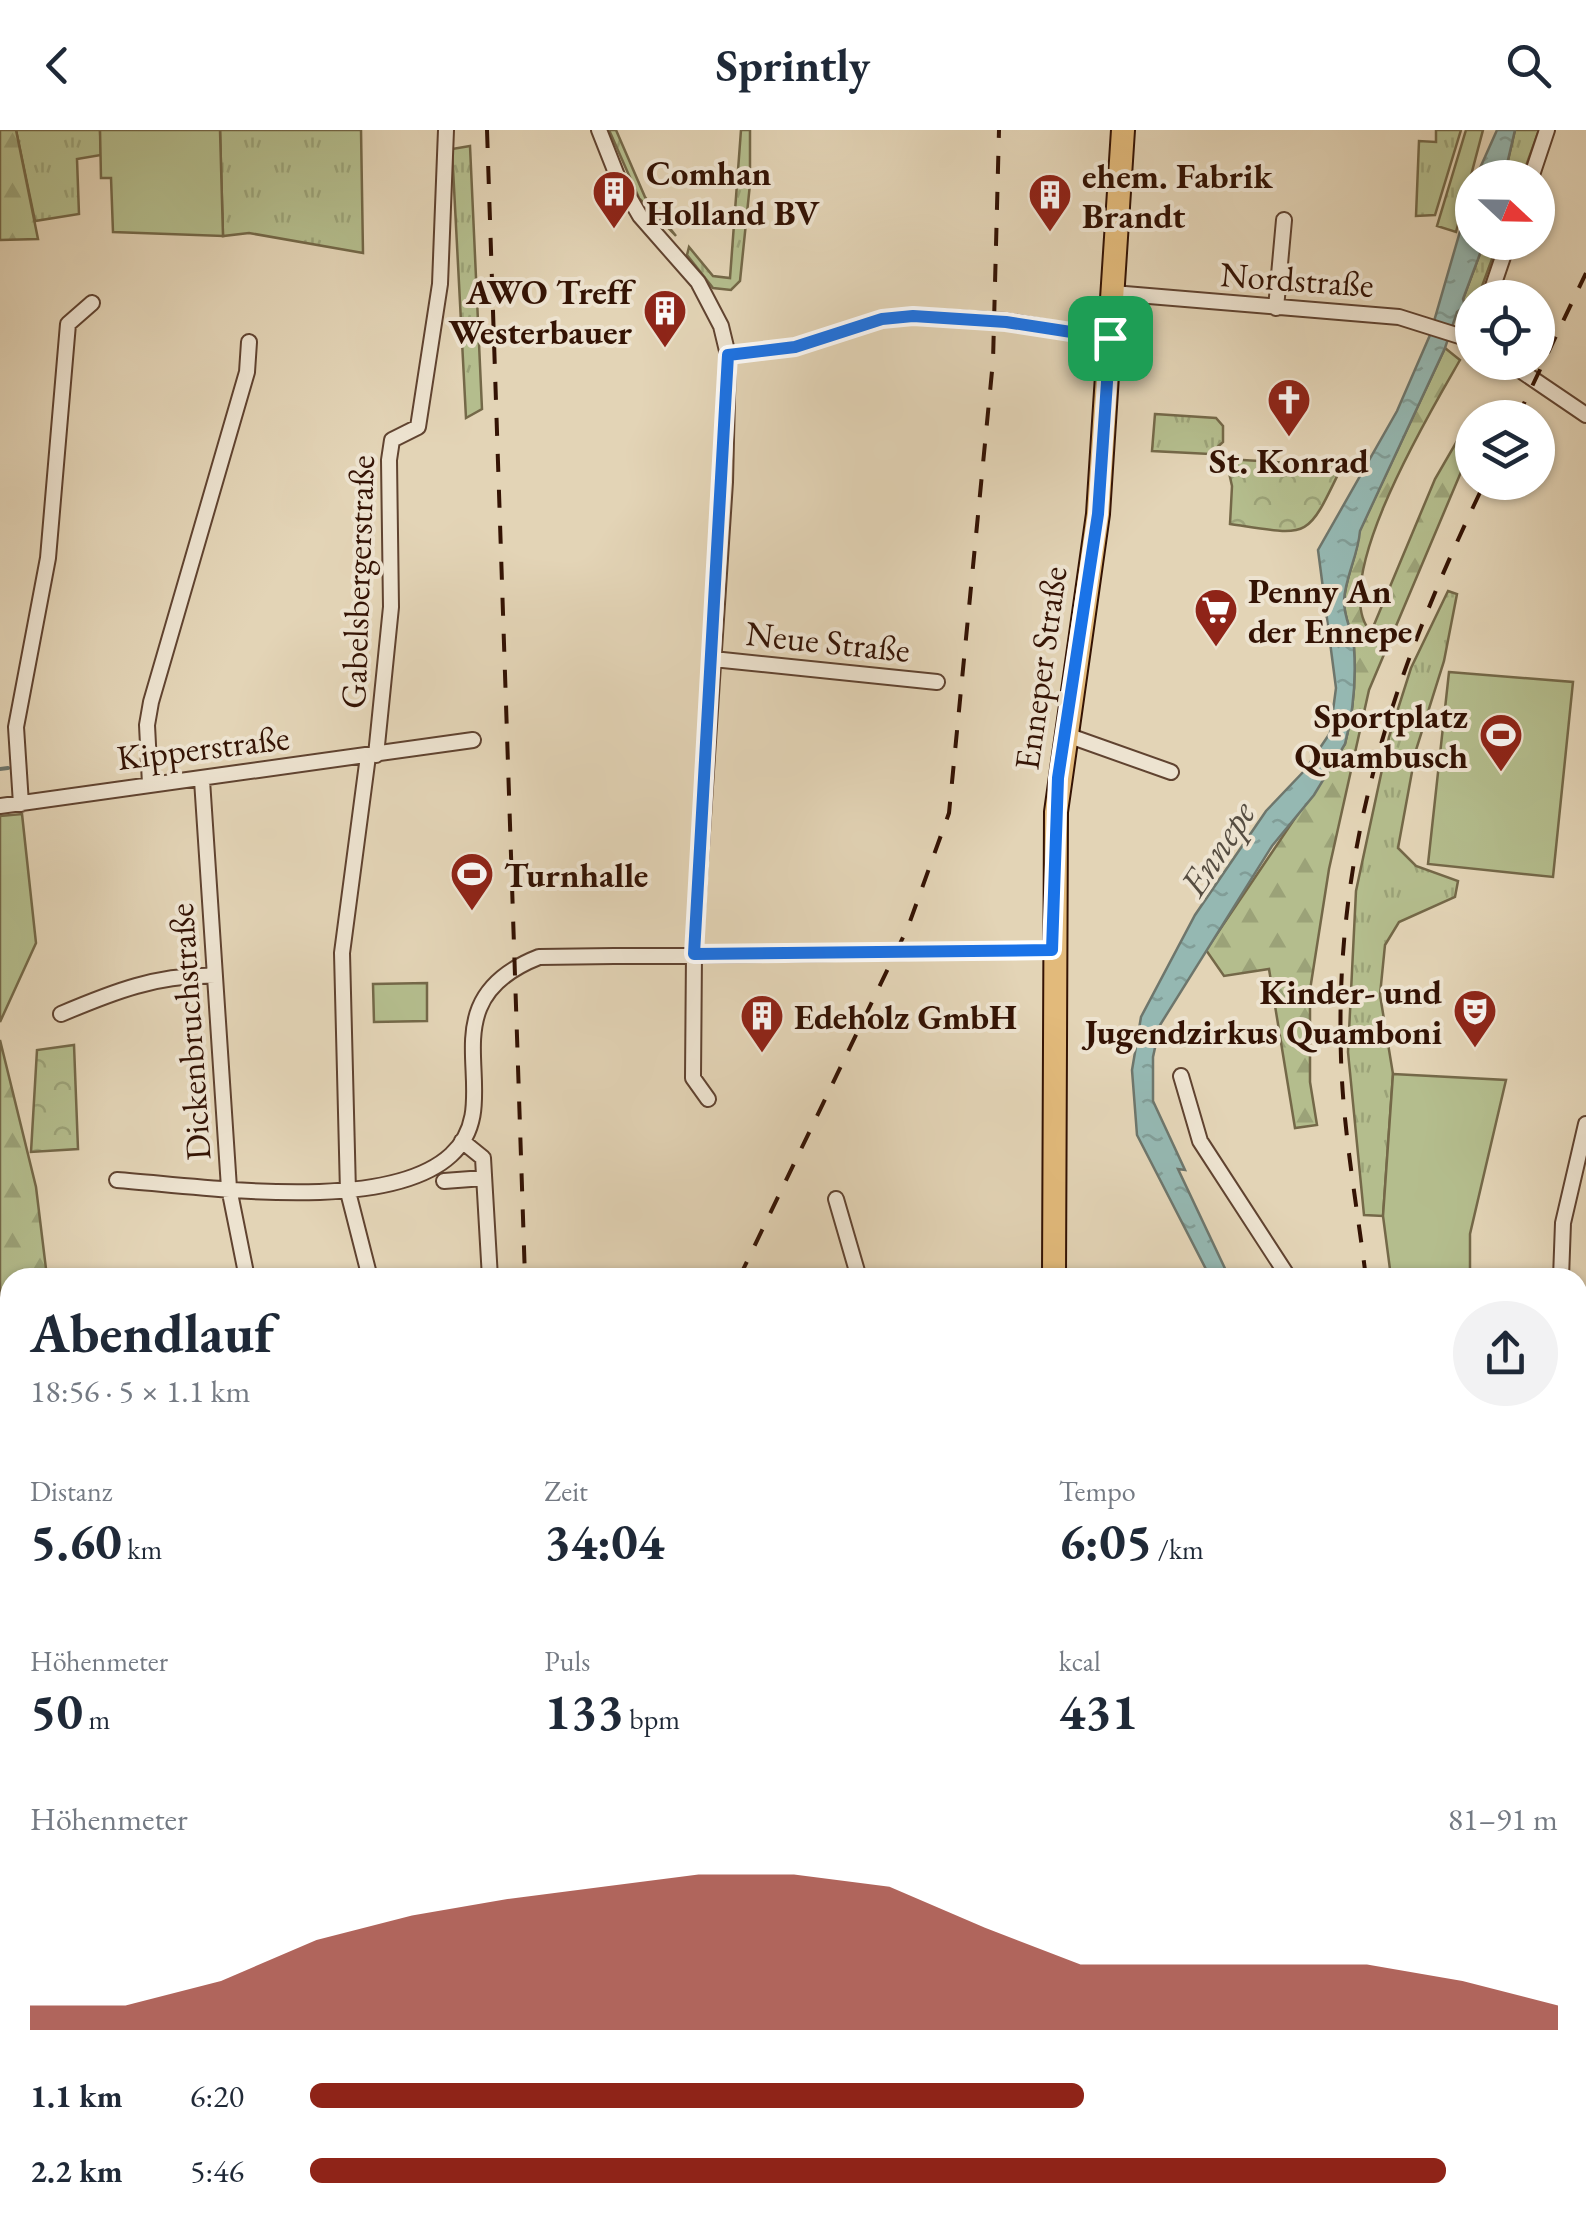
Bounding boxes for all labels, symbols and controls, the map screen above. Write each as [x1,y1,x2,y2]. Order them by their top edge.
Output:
text: Sprintly [716,36,870,94]
icon: back [30,38,85,93]
icon: search [1501,38,1556,93]
place label: Comhan Holland BV [646,150,820,235]
place label: ehem. Fabrik Brandt [1082,153,1273,238]
north arrow [1455,160,1555,260]
map controls [1455,160,1555,500]
building icon: Comhan Holland BV [591,169,637,230]
building icon: ehem. Fabrik Brandt [1027,172,1073,233]
street label: Nordstraße [1219,251,1375,307]
place label: AWO Treff Westerbauer [448,269,636,354]
button: locate [1455,280,1555,380]
building icon: AWO Treff Westerbauer [642,288,688,349]
pin [1068,296,1153,381]
icon: arrive [1083,311,1138,366]
church icon: St. Konrad [1266,377,1312,438]
button: layers [1455,400,1555,500]
place label: St. Konrad [1209,438,1370,483]
street label: Gabelsbergerstraße [330,454,384,710]
street label: Enneper Straße [1003,563,1077,773]
place label: Penny An der Ennepe [1248,568,1412,653]
supermarket icon: Penny An der Ennepe [1193,587,1239,648]
street label: Neue Straße [744,610,912,672]
place label: Sportplatz Quambusch [1294,693,1468,778]
sports icon: Sportplatz Quambusch [1478,712,1524,773]
street label: Kipperstraße [114,714,292,780]
water label: Ennepe [1167,790,1266,907]
sports icon: Turnhalle [449,851,495,912]
place label: Turnhalle [504,852,648,897]
street label: Dickenbruchstraße [158,902,220,1162]
place label: Kinder- und Jugendzirkus Quamboni [1082,969,1443,1054]
theatre icon: Kinder- und Jugendzirkus Quamboni [1452,988,1498,1049]
building icon: Edeholz GmbH [739,993,785,1054]
place label: Edeholz GmbH [794,994,1017,1039]
text: Abendlauf [30,1297,274,1368]
button: share [1453,1301,1558,1406]
text: 18:56 · 5 × 1.1 km [30,1370,250,1412]
text: Distanz [30,1473,112,1509]
text: Zeit [544,1473,588,1509]
text: Tempo [1059,1473,1136,1509]
text: 5.60 [30,1509,122,1574]
text: 34:04 [544,1509,664,1574]
text: 6:05 [1059,1509,1152,1574]
text: km [122,1531,162,1567]
text: /km [1152,1531,1204,1567]
text: Höhenmeter [30,1643,168,1679]
text: Puls [544,1643,590,1679]
text: kcal [1059,1643,1101,1679]
text: 50 [30,1679,83,1744]
text: 133 [544,1679,624,1744]
text: 431 [1059,1679,1138,1744]
text: m [83,1701,110,1737]
text: bpm [624,1701,680,1737]
text: Höhenmeter [30,1798,188,1840]
text: 81–91 m [1448,1798,1558,1840]
text: 1.1 km [30,2075,123,2117]
text: 6:20 [190,2075,244,2117]
text: 2.2 km [30,2150,123,2192]
text: 5:46 [190,2150,244,2192]

